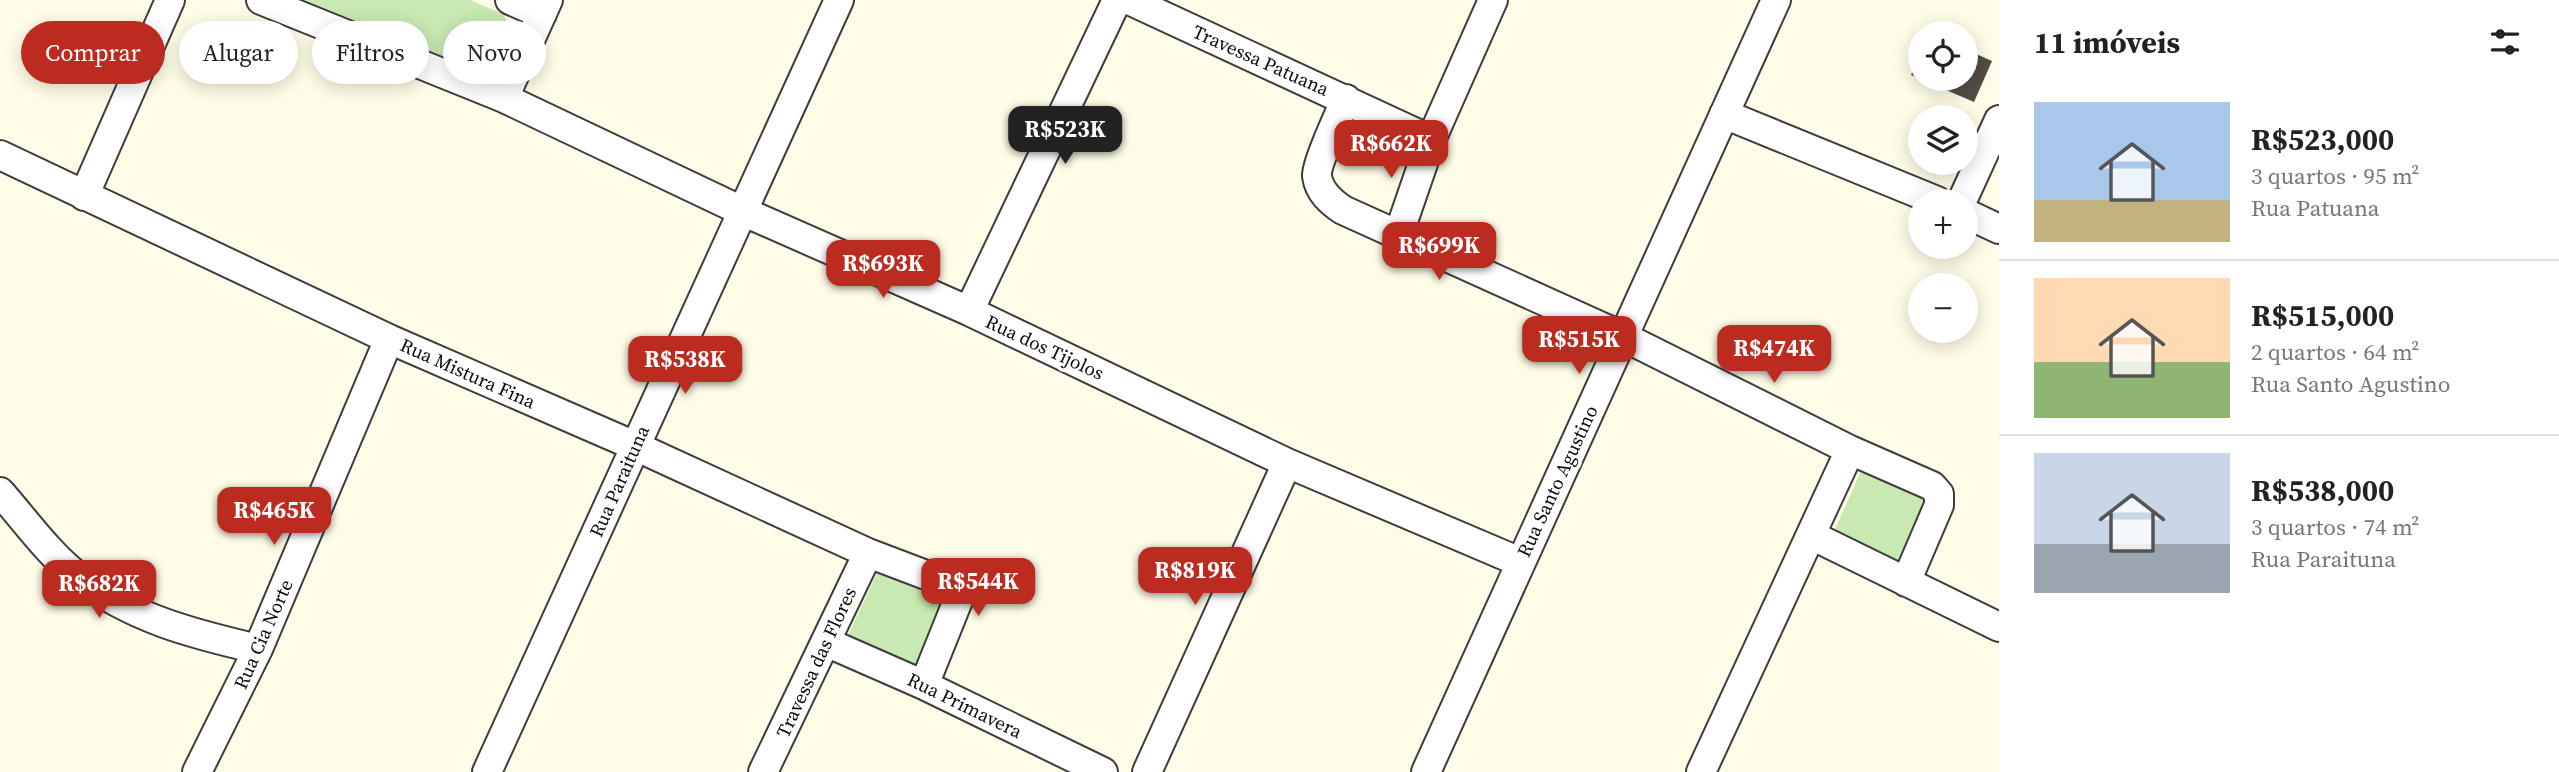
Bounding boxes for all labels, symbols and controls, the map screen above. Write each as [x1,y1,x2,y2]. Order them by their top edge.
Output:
street label: Travessa Patuana [1189,18,1333,102]
chip: Comprar [21,21,165,84]
chip: Alugar [179,21,298,84]
chip: Filtros [312,21,429,84]
chip: Novo [443,21,546,84]
map controls [1908,21,1978,343]
button: locate [1908,21,1978,91]
text: 11 imóveis [2034,22,2180,63]
icon: filters [2486,23,2524,61]
button: layers [1908,105,1978,175]
pin: R$523K [1008,106,1122,166]
text: R$523K [1024,113,1106,145]
text: R$523,000 [2251,119,2394,160]
pin: R$662K [1334,120,1448,180]
text: R$662K [1350,127,1432,159]
icon: home [2090,130,2174,214]
text: 3 quartos · 95 m² [2251,160,2420,192]
button: + [1908,189,1978,259]
text: Rua Patuana [2251,192,2380,224]
pin: R$699K [1382,222,1496,282]
text: R$699K [1398,229,1480,261]
pin: R$693K [826,240,940,300]
text: R$693K [842,247,924,279]
button: − [1908,273,1978,343]
text: R$515,000 [2251,295,2394,336]
icon: home [2090,306,2174,390]
street label: Rua dos Tijolos [982,308,1108,386]
pin: R$515K [1522,316,1636,376]
text: R$515K [1538,323,1620,355]
pin: R$474K [1717,326,1831,385]
street label: Rua Mistura Fina [396,332,540,415]
text: R$474K [1733,332,1815,364]
pin: R$538K [628,336,742,396]
text: 2 quartos · 64 m² [2251,336,2420,368]
text: R$538K [644,343,726,375]
text: Rua Santo Agustino [2251,368,2450,400]
street label: Rua Santo Agustino [1510,401,1604,561]
street label: Rua Paraituna [583,421,655,541]
text: R$538,000 [2251,470,2394,511]
icon: home [2090,481,2174,565]
pin: R$465K [217,488,331,547]
text: R$465K [233,494,315,526]
text: 3 quartos · 74 m² [2251,511,2420,543]
text: Rua Paraituna [2251,543,2396,575]
pin: R$819K [1138,548,1252,607]
text: R$819K [1154,554,1236,586]
pin: R$544K [921,558,1035,618]
pin: R$682K [42,560,156,620]
text: R$544K [937,565,1019,597]
text: R$682K [58,567,140,599]
street label: Rua Cia Norte [227,575,299,693]
street label: Travessa das Flores [770,582,862,742]
street label: Rua Primavera [903,666,1027,744]

